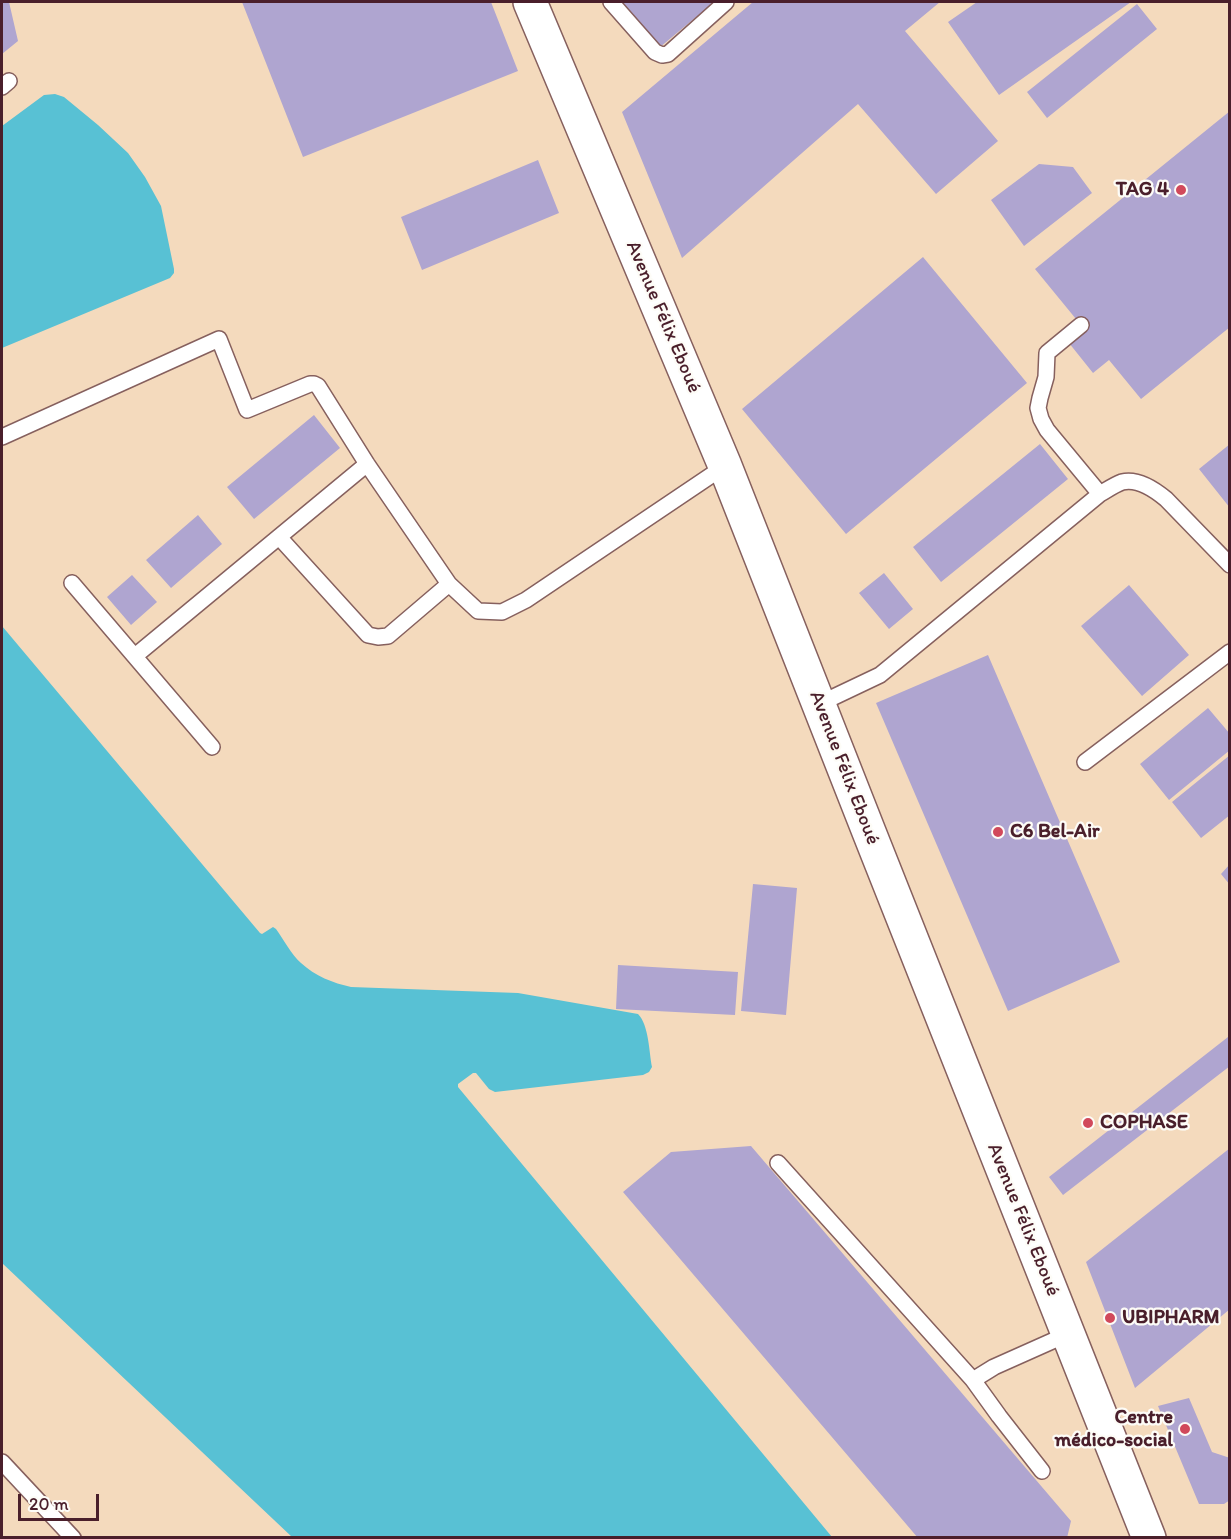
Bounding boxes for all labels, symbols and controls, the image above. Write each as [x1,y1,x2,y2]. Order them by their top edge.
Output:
place label: TAG 4 [1116,178,1169,202]
marker: TAG 4 [1174,183,1188,197]
street label: Avenue Félix Eboué [620,237,706,397]
street label: Avenue Félix Eboué [804,688,884,848]
place label: C6 Bel-Air [1010,820,1100,844]
marker: C6 Bel-Air [991,825,1005,839]
place label: COPHASE [1100,1111,1188,1135]
marker: COPHASE [1081,1116,1095,1130]
street label: Avenue Félix Eboué [981,1140,1065,1300]
place label: UBIPHARM [1122,1306,1220,1330]
marker: UBIPHARM [1103,1311,1117,1325]
place label: Centre médico-social [1054,1406,1173,1453]
marker: Centre médico-social [1178,1422,1192,1436]
scale bar [21,1482,102,1520]
text: 20 m [29,1493,69,1515]

